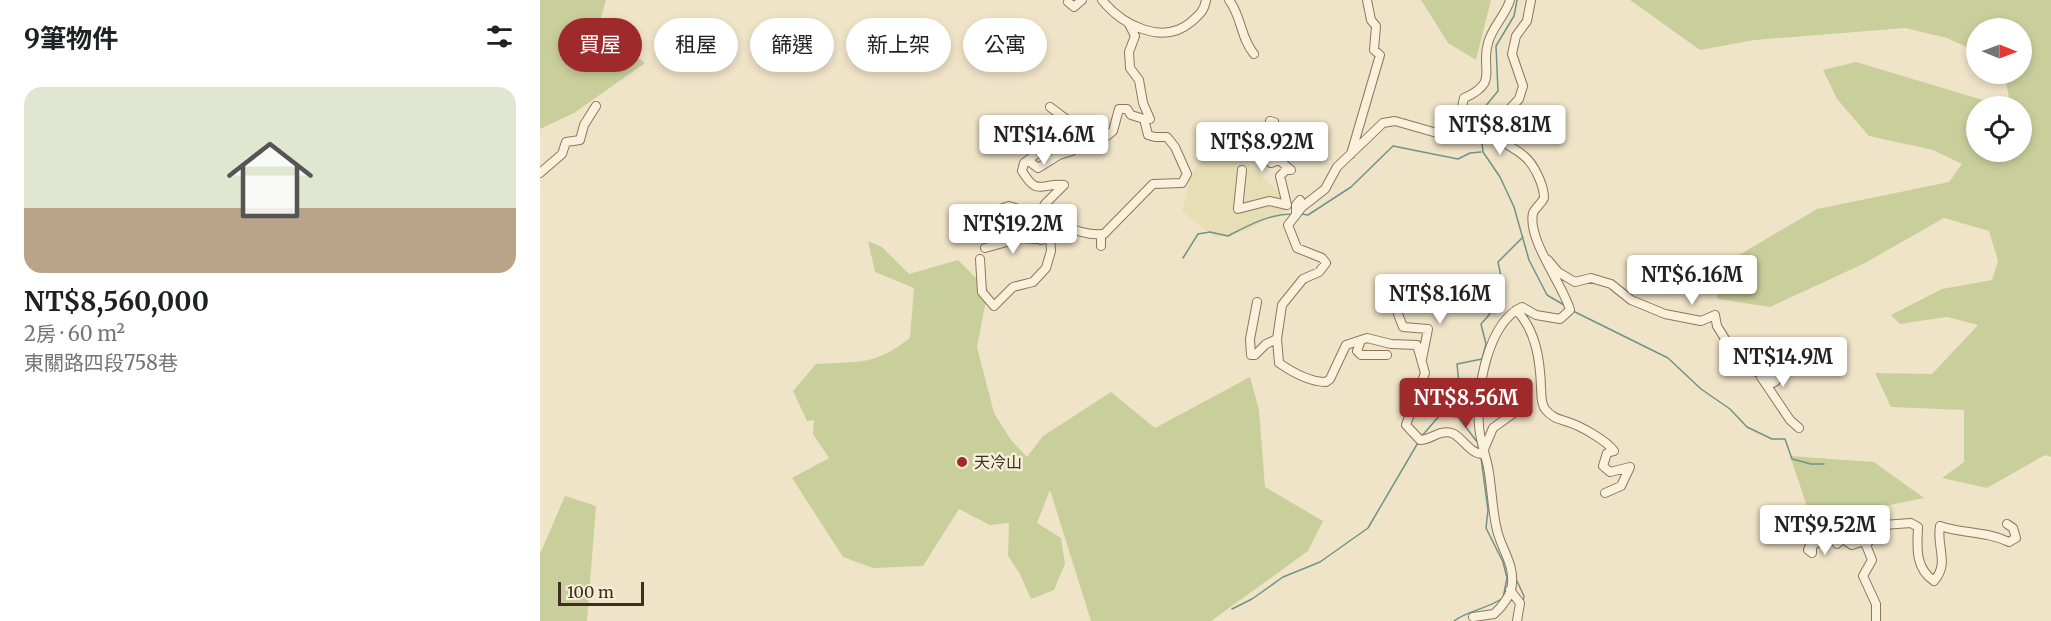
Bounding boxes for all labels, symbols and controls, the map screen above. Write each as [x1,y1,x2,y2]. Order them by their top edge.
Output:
chip: 買屋 [558,18,642,72]
chip: 租屋 [654,18,738,72]
chip: 篩選 [750,18,834,72]
chip: 新上架 [846,18,951,72]
chip: 公寓 [963,18,1047,72]
north arrow [1966,18,2032,84]
map controls [1966,18,2032,162]
icon: filters [483,20,516,53]
text: 9筆物件 [24,22,118,55]
button: locate [1966,96,2032,162]
pin: NT$8.81M [1438,105,1562,156]
text: NT$8.81M [1449,112,1551,137]
pin: NT$14.6M [982,115,1106,166]
text: NT$14.6M [993,122,1095,147]
pin: NT$8.92M [1200,122,1324,173]
icon: home [216,126,324,234]
text: NT$8.92M [1210,129,1314,154]
pin: NT$19.2M [951,204,1075,255]
text: NT$19.2M [963,211,1063,236]
pin: NT$6.16M [1630,255,1754,306]
text: NT$6.16M [1641,262,1743,287]
pin: NT$8.16M [1378,274,1502,325]
text: NT$8.16M [1389,281,1491,306]
text: NT$8,560,000 [24,285,209,318]
text: 2房 · 60 m² [24,321,125,346]
pin: NT$14.9M [1721,337,1845,388]
text: NT$14.9M [1733,344,1833,369]
text: 東關路四段758巷 [24,350,178,375]
pin: NT$8.56M [1404,378,1528,429]
text: NT$8.56M [1414,385,1518,410]
place label: 天冷山 [974,452,1022,472]
marker: 天冷山 [955,455,969,469]
pin: NT$9.52M [1763,505,1887,556]
text: NT$9.52M [1774,512,1876,537]
scale bar [558,579,644,606]
text: 100 m [567,582,614,602]

